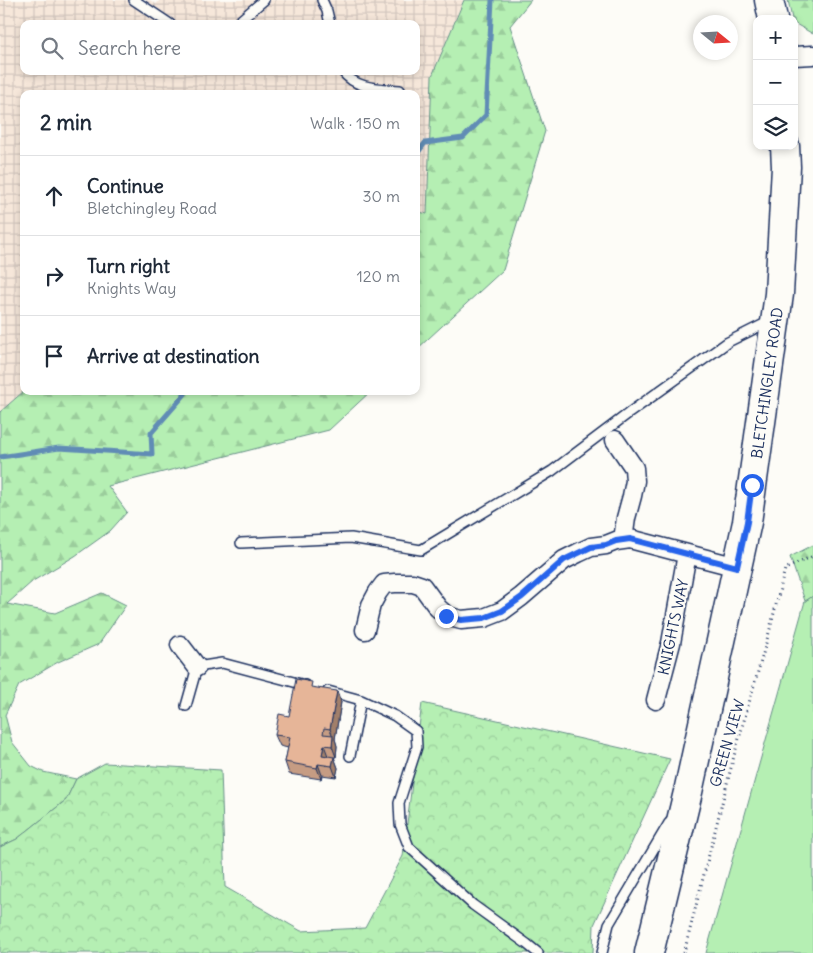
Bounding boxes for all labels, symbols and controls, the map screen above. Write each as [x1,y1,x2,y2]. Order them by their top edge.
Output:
north arrow [693,15,738,60]
map controls [753,15,798,150]
button: + [753,15,798,60]
search box [20,20,420,75]
icon: search [38,34,66,62]
text: Search here [78,36,181,60]
button: − [753,60,798,105]
button: layers [753,105,798,150]
text: 2 min [40,109,92,136]
text: Walk · 150 m [310,113,400,133]
text: Continue [87,174,164,198]
icon: ahead [40,182,68,210]
text: 30 m [363,186,400,206]
text: Bletchingley Road [87,198,217,218]
text: Turn right [87,254,170,278]
icon: right [40,262,68,290]
text: 120 m [357,266,400,286]
text: Knights Way [87,278,176,298]
street label: BLETCHINGLEY ROAD [747,306,787,460]
icon: arrive [40,342,68,370]
text: Arrive at destination [87,344,260,368]
route start [741,474,764,497]
street label: KNIGHTS WAY [654,576,693,677]
route end [435,605,458,628]
street label: GREEN VIEW [705,697,749,789]

